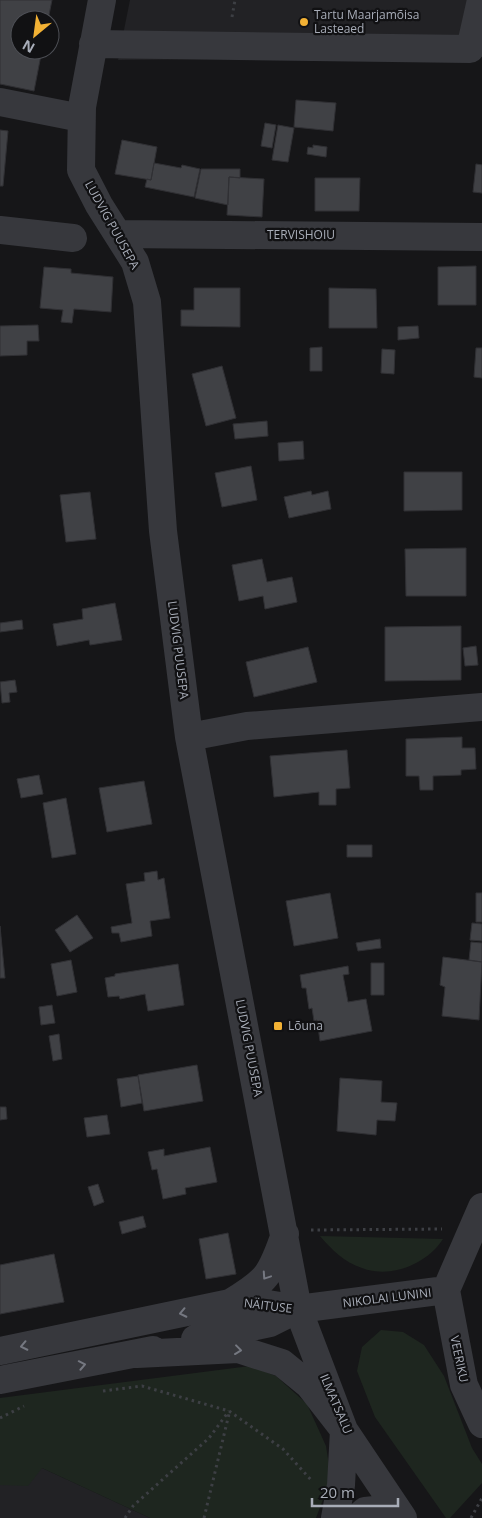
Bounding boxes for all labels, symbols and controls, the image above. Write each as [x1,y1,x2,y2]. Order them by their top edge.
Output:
place label: Tartu Maarjamõisa Lasteaed [314,6,419,37]
north arrow [10,10,60,60]
marker: Tartu Maarjamõisa Lasteaed [298,16,310,28]
text: N [19,36,38,58]
street label: LUDVIG PUUSEPA [81,177,144,272]
street label: TERVISHOIU [267,226,335,243]
street label: LUDVIG PUUSEPA [164,600,193,700]
street label: LUDVIG PUUSEPA [232,998,267,1098]
place label: Lõuna [288,1017,323,1034]
marker: Lõuna [272,1020,284,1032]
one-way arrow [263,1270,273,1279]
street label: NIKOLAI LUNINI [342,1284,432,1311]
street label: NÄITUSE [243,1294,293,1317]
one-way arrow [178,1307,187,1318]
street label: VEERIKU [446,1334,473,1384]
one-way arrow [19,1341,28,1351]
one-way arrow [234,1344,242,1355]
one-way arrow [78,1360,87,1370]
street label: ILMATSALU [316,1371,357,1436]
scale bar [312,1476,398,1508]
text: 20 m [320,1482,355,1502]

